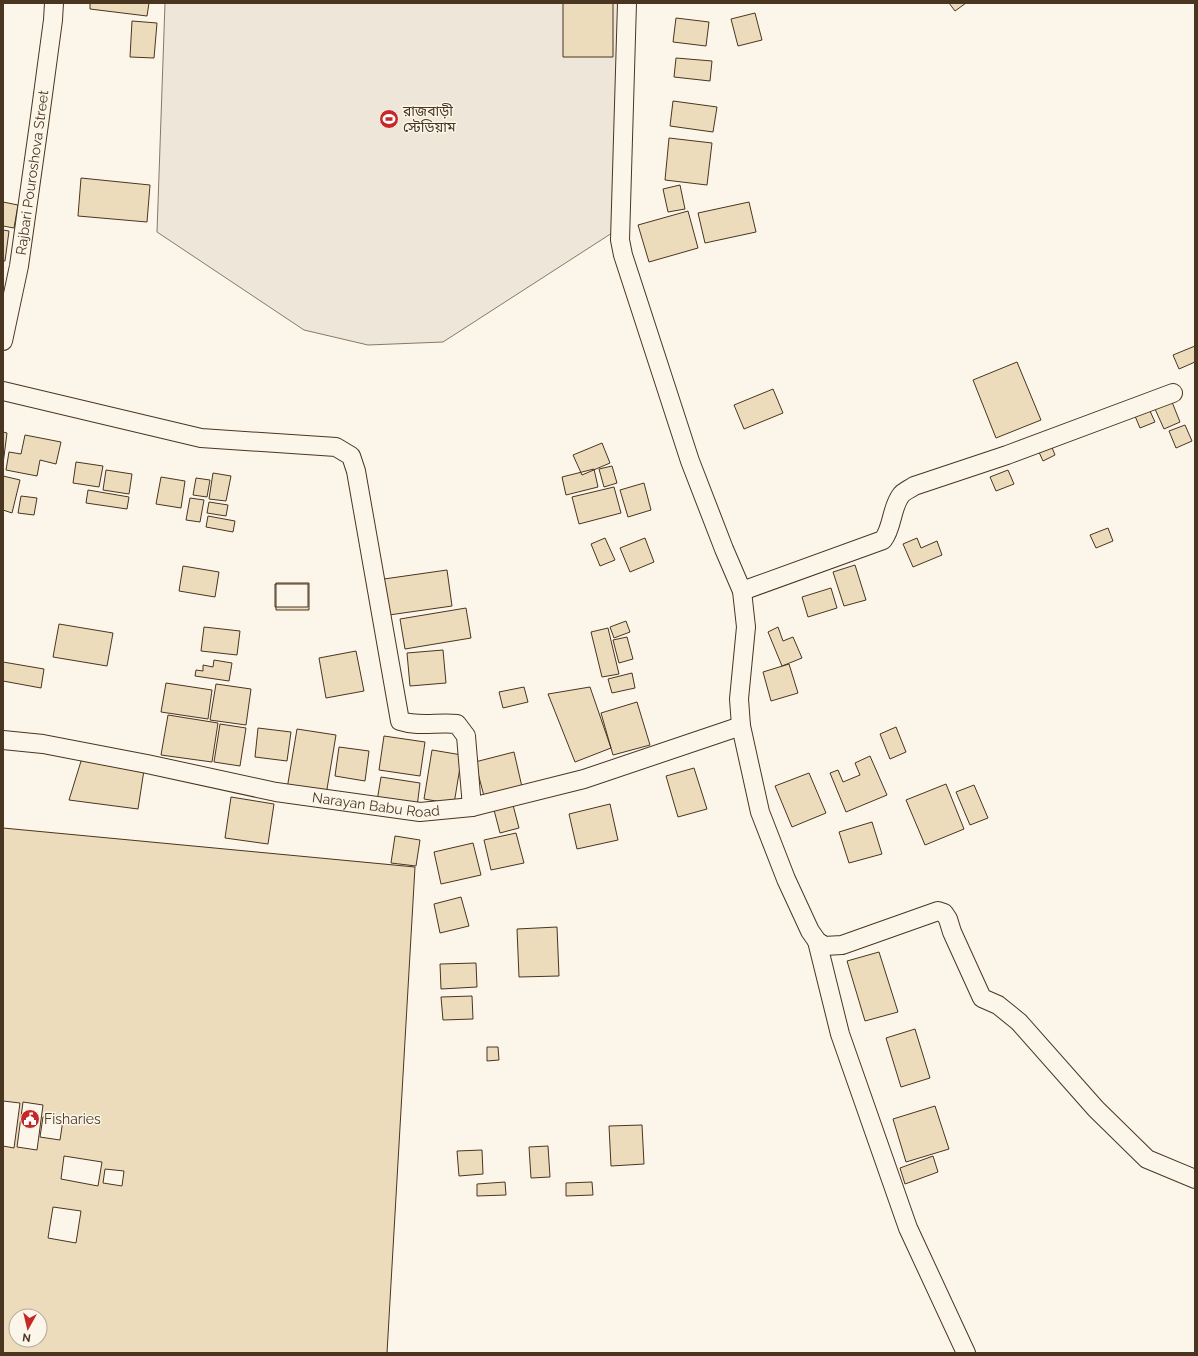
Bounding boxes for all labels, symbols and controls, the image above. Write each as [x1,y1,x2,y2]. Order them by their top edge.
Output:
street label: Rajbari Pouroshova Street [13,89,52,256]
place label: রাজবাড়ী স্টেডিয়াম [402,103,456,135]
sports icon: রাজবাড়ী স্টেডিয়াম [378,108,400,130]
street label: Narayan Babu Road [311,789,441,820]
public building icon: Fisharies [19,1108,41,1130]
place label: Fisharies [44,1111,101,1127]
north arrow [8,1308,48,1348]
text: N [22,1330,32,1344]

